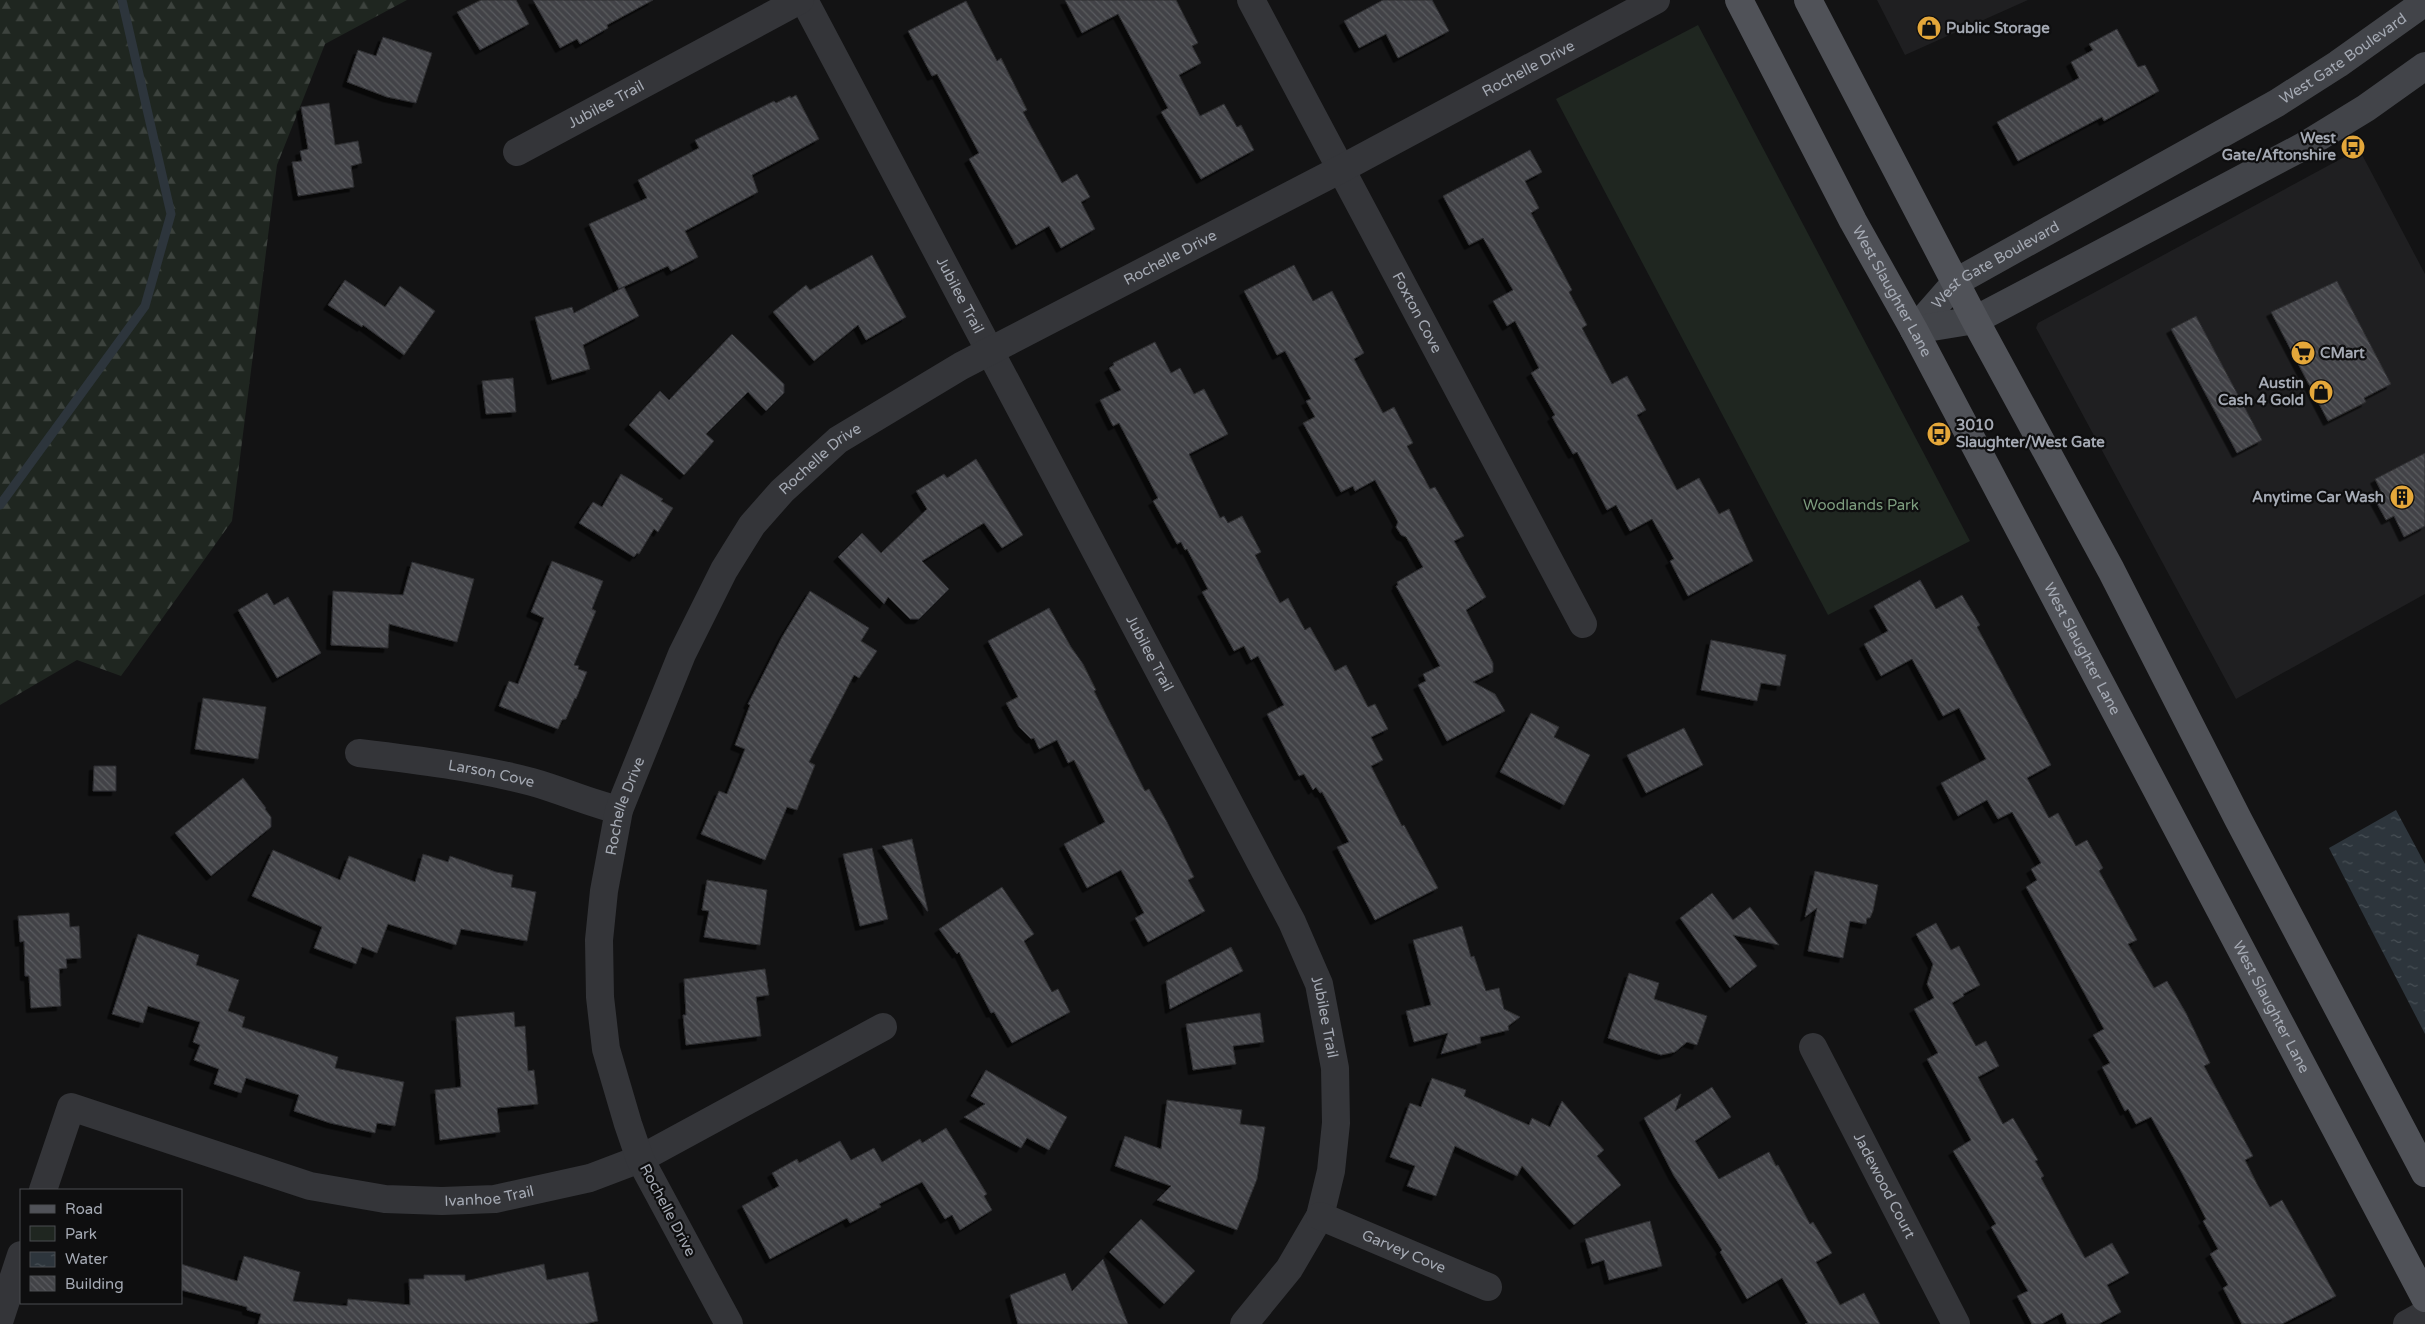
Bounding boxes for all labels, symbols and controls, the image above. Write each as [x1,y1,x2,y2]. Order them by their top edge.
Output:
street label: West Gate Boulevard [2276,9,2410,108]
shop icon: Public Storage [1916,15,1942,41]
place label: Public Storage [1946,19,2050,38]
street label: Rochelle Drive [1479,36,1578,101]
street label: Jubilee Trail [565,76,647,132]
place label: West Gate/Aftonshire [2222,129,2336,164]
bus stop icon: West Gate/Aftonshire [2340,134,2366,160]
street label: West Gate Boulevard [1928,217,2063,312]
street label: West Slaughter Lane [1848,223,1935,360]
street label: Rochelle Drive [1121,226,1220,289]
street label: Jubilee Trail [933,254,988,337]
street label: Foxton Cove [1388,269,1446,356]
supermarket icon: CMart [2290,340,2316,366]
place label: CMart [2320,344,2365,362]
place label: Austin Cash 4 Gold [2218,374,2304,409]
shop icon: Austin Cash 4 Gold [2308,379,2334,405]
place label: 3010 Slaughter/West Gate [1956,416,2105,452]
street label: Rochelle Drive [775,419,864,499]
bus stop icon: 3010 Slaughter/West Gate [1926,421,1952,447]
building icon: Anytime Car Wash [2389,484,2415,510]
place label: Anytime Car Wash [2252,488,2384,507]
park label: Woodlands Park [1803,496,1919,514]
street label: West Slaughter Lane [2040,579,2125,718]
street label: Jubilee Trail [1122,612,1177,694]
street label: Rochelle Drive [602,754,649,857]
street label: Larson Cove [447,756,537,791]
street label: West Slaughter Lane [2229,938,2314,1076]
street label: Jubilee Trail [1307,972,1342,1060]
street label: Jadewood Court [1850,1130,1919,1242]
street label: Rochelle Drive [636,1161,700,1259]
street label: Ivanhoe Trail [444,1182,536,1210]
legend [20,1189,182,1304]
text: Road [65,1200,103,1218]
text: Park [65,1225,97,1243]
street label: Garvey Cove [1359,1226,1448,1277]
text: Water [65,1250,108,1268]
text: Building [65,1275,124,1293]

